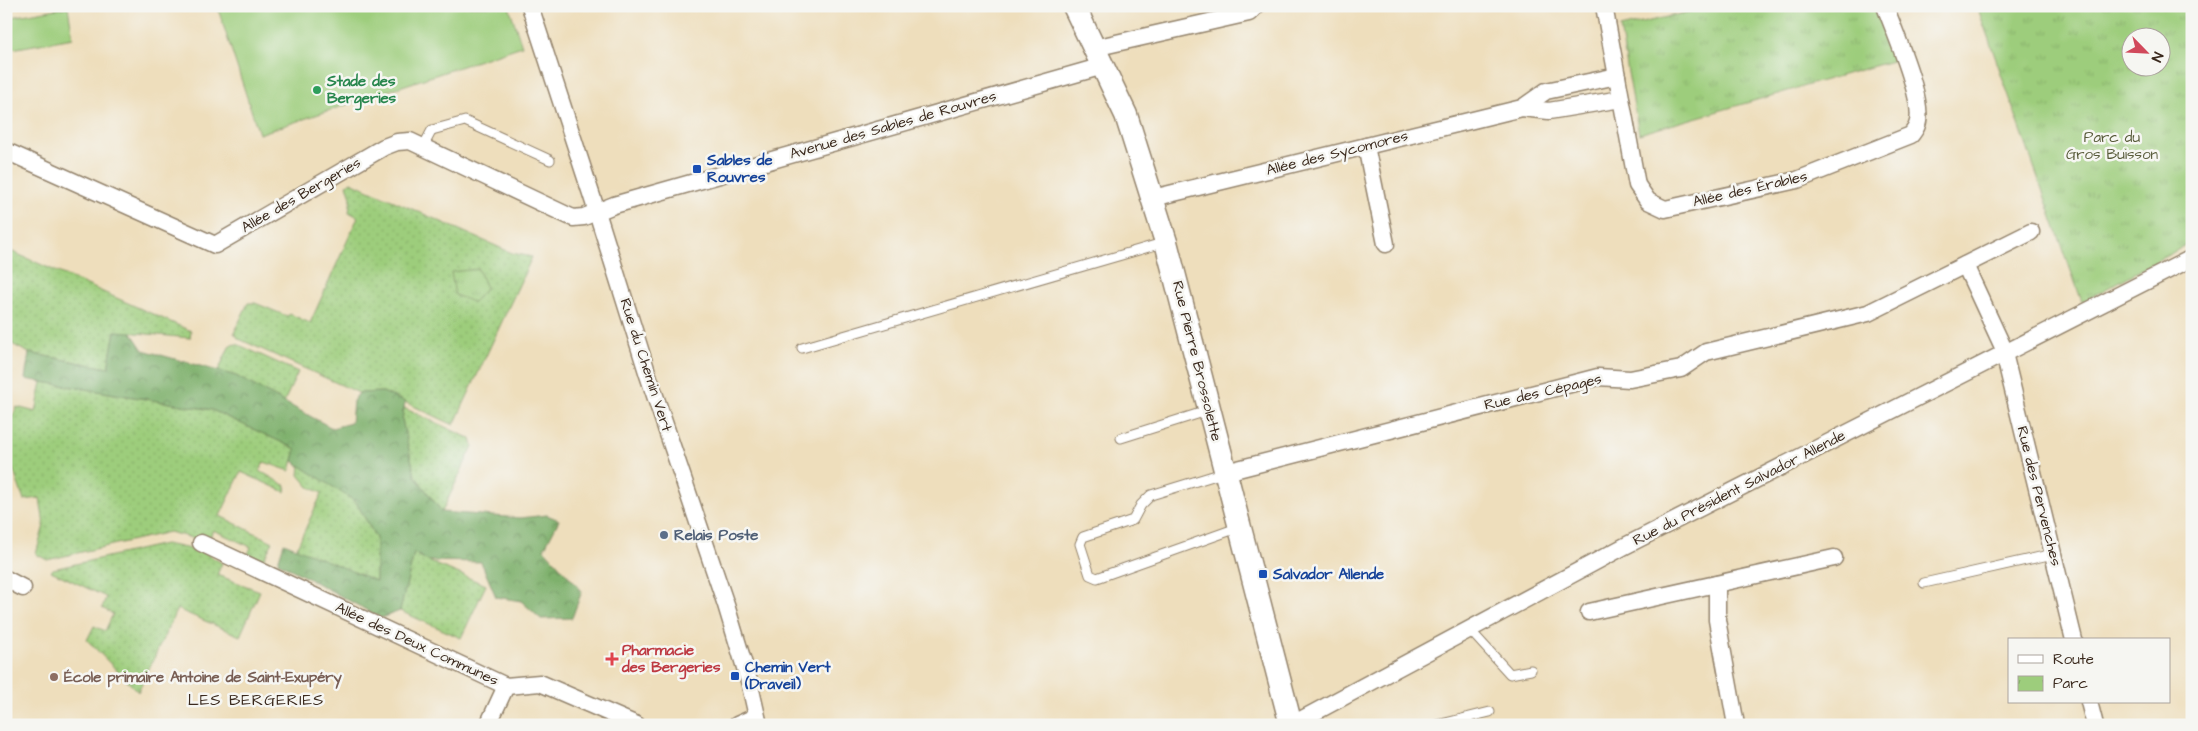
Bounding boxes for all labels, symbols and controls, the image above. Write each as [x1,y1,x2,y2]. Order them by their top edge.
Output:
north arrow [2120,28,2170,78]
text: N [2146,49,2168,65]
place label: Stade des Bergeries [326,71,397,111]
marker: Stade des Bergeries [311,84,323,96]
street label: Avenue des Sables de Rouvres [787,85,999,165]
street label: Allée des Sycomores [1264,125,1411,182]
park label: Parc du Gros Buisson [2066,127,2159,165]
place label: Sables de Rouvres [706,150,773,188]
street label: Allée des Bergeries [237,152,366,239]
marker: Sables de Rouvres [691,163,703,175]
street label: Allée des Érables [1691,165,1810,212]
street label: Rue Pierre Brossolette [1167,279,1227,443]
street label: Rue du Chemin Vert [615,296,677,434]
street label: Rue des Cépages [1482,368,1604,417]
street label: Rue des Pervenches [2011,424,2067,569]
street label: Rue du Président Salvador Allende [1629,425,1849,551]
place label: Relais Poste [674,525,758,546]
marker: Relais Poste [658,529,670,541]
place label: Salvador Allende [1272,564,1384,585]
marker: Salvador Allende [1257,568,1269,580]
street label: Allée des Deux Communes [332,597,502,691]
legend [2008,638,2170,704]
place label: Pharmacie des Bergeries [621,640,721,680]
text: Route [2053,649,2094,670]
marker: Pharmacie des Bergeries [606,653,618,665]
place label: Chemin Vert (Draveil) [744,657,831,695]
place label: École primaire Antoine de Saint-Exupéry [64,667,343,689]
marker: Chemin Vert (Draveil) [729,670,741,682]
marker: École primaire Antoine de Saint-Exupéry [48,671,60,683]
text: Parc [2053,673,2088,694]
district label: LES BERGERIES [188,689,324,711]

